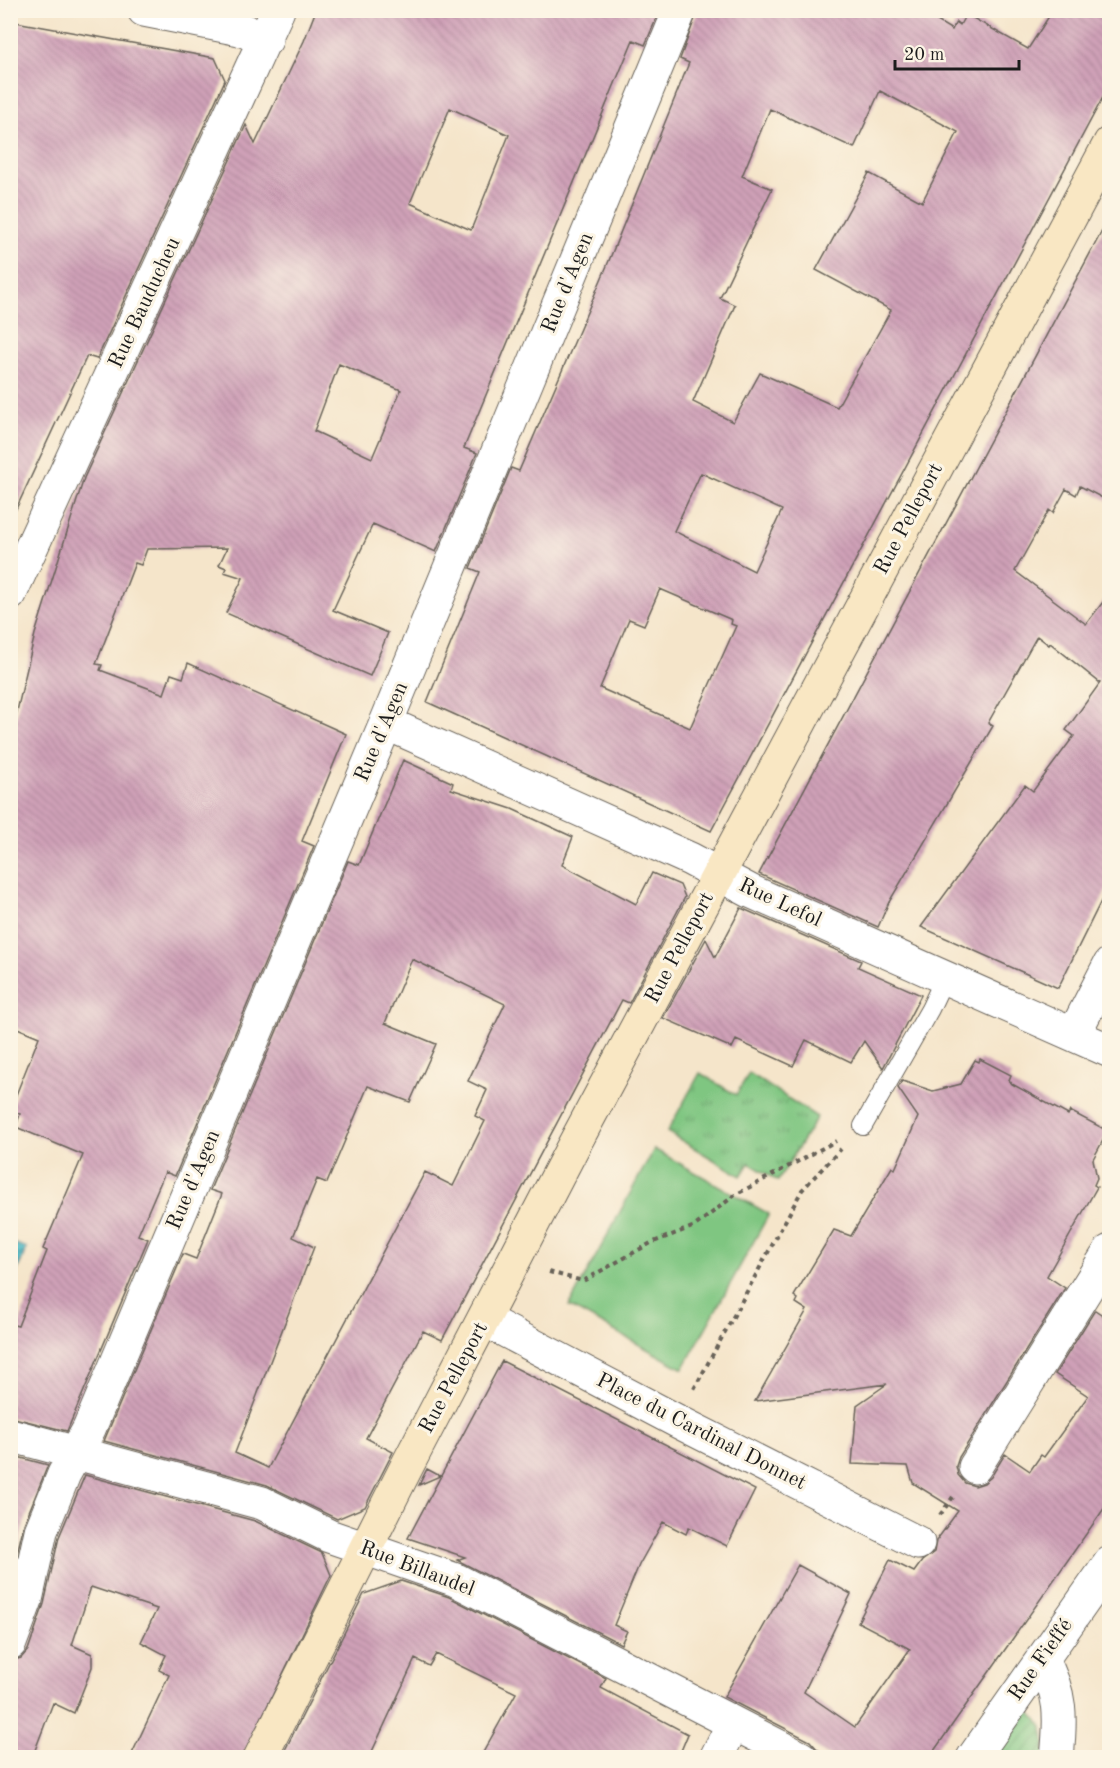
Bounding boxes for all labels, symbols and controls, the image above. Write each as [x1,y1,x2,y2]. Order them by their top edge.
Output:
scale bar [895,33,1020,71]
text: 20 m [904,46,944,64]
street label: Rue d'Agen [538,230,598,336]
street label: Rue Bauducheu [106,234,184,372]
street label: Rue Pelleport [871,460,947,578]
street label: Rue d'Agen [352,679,412,785]
street label: Rue Lefol [735,875,825,931]
street label: Rue Pelleport [642,889,718,1007]
street label: Rue d'Agen [164,1127,224,1233]
street label: Rue Pelleport [416,1319,492,1437]
street label: Place du Cardinal Donnet [593,1370,809,1494]
street label: Rue Billaudel [357,1537,478,1601]
street label: Rue Fieffé [1005,1615,1077,1705]

